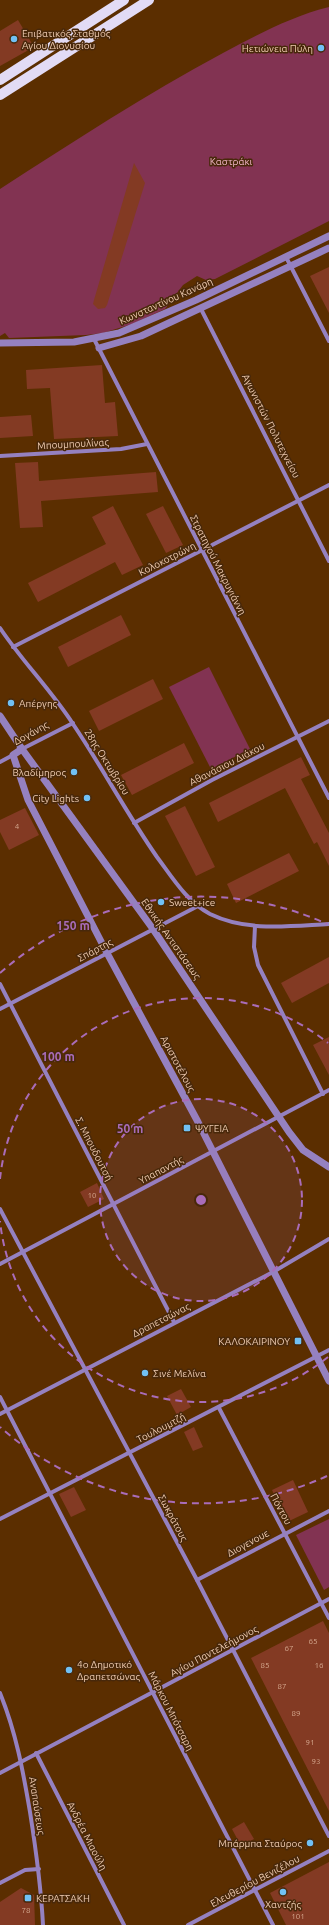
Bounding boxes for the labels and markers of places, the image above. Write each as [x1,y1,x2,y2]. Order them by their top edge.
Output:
place label: Επιβατικός Σταθμός Αγίου Διονυσίου [22,28,111,51]
marker: Επιβατικός Σταθμός Αγίου Διονυσίου [9,34,19,44]
place label: Ηετιώνεια Πύλη [242,43,313,54]
marker: Ηετιώνεια Πύλη [316,43,326,53]
marker: Απέργης [6,698,16,708]
place label: Απέργης [19,698,58,709]
place label: Βλαδίμηρος [12,767,66,778]
marker: Βλαδίμηρος [69,767,79,777]
place label: City Lights [32,793,79,804]
marker: City Lights [82,793,92,803]
marker: Sweet+ice [156,897,166,907]
place label: Sweet+ice [169,897,215,908]
marker: ΨΥΓΕΙΑ [182,1123,192,1133]
place label: ΨΥΓΕΙΑ [195,1123,229,1134]
centre of rings [194,1193,208,1207]
place label: ΚΑΛΟΚΑΙΡΙΝΟΥ [218,1336,290,1347]
marker: ΚΑΛΟΚΑΙΡΙΝΟΥ [293,1336,303,1346]
marker: Σινέ Μελίνα [140,1368,150,1378]
place label: Σινέ Μελίνα [153,1368,206,1379]
place label: 4ο Δημοτικό Δραπετσώνας [77,1659,141,1682]
marker: 4ο Δημοτικό Δραπετσώνας [64,1665,74,1675]
place label: Μπάρμπα Σταύρος [218,1838,302,1849]
marker: Μπάρμπα Σταύρος [305,1838,315,1848]
marker: Χαντζής [278,1887,288,1897]
marker: ΚΕΡΑΤΣΑΚΗ [23,1893,33,1903]
place label: ΚΕΡΑΤΣΑΚΗ [36,1893,90,1904]
place label: Χαντζής [265,1899,301,1911]

